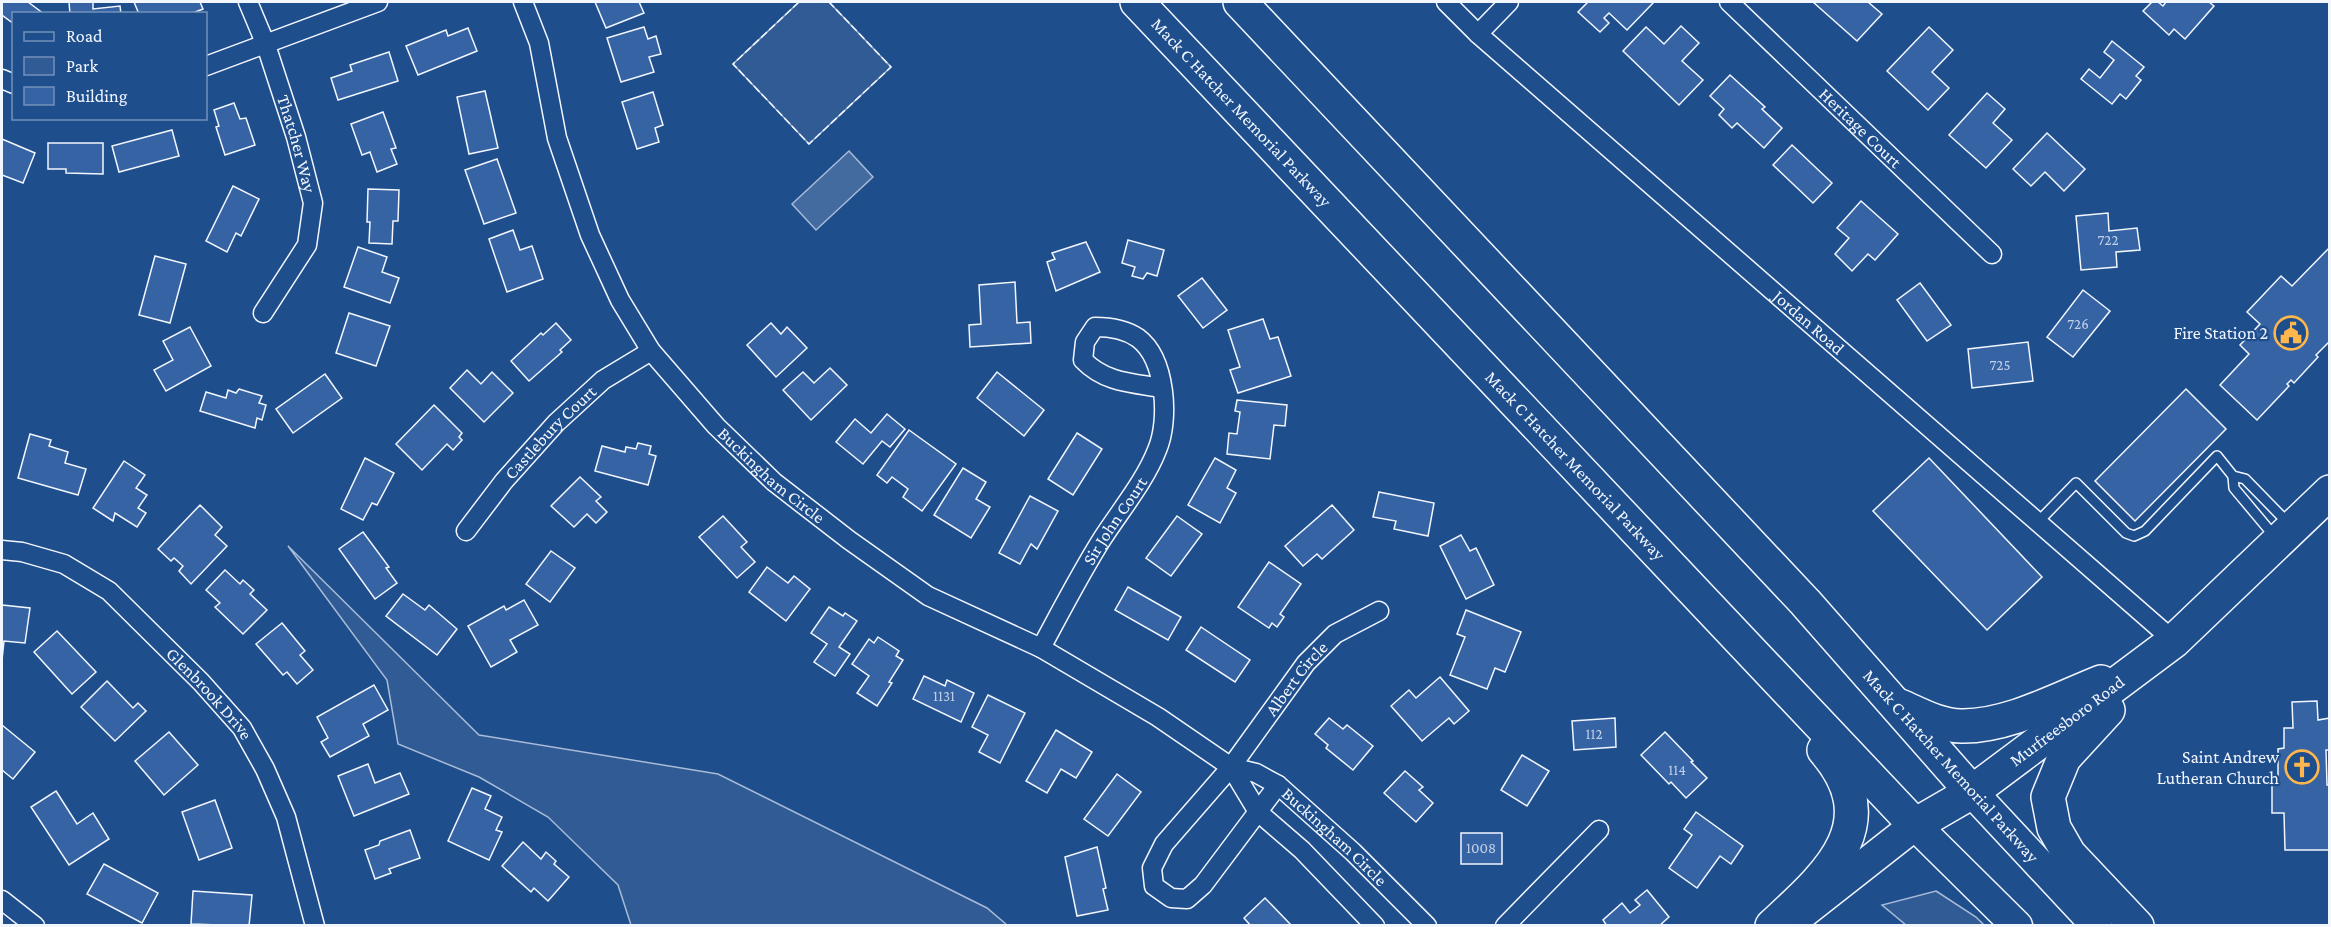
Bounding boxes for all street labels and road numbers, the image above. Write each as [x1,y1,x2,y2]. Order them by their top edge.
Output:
street label: Mack C Hatcher Memorial Parkway [1147,14,1336,212]
street label: Heritage Court [1815,84,1906,173]
street label: Thatcher Way [273,92,320,195]
street label: Jordan Road [1768,285,1849,359]
street label: Mack C Hatcher Memorial Parkway [1481,367,1670,565]
street label: Castlebury Court [500,381,601,483]
street label: Buckingham Circle [714,423,829,528]
street label: Sir John Court [1079,473,1152,569]
street label: Albert Circle [1261,637,1332,720]
street label: Glenbrook Drive [162,643,257,743]
street label: Mack C Hatcher Memorial Parkway [1859,665,2043,867]
street label: Murfreesboro Road [2006,671,2129,770]
street label: Buckingham Circle [1278,783,1391,890]

